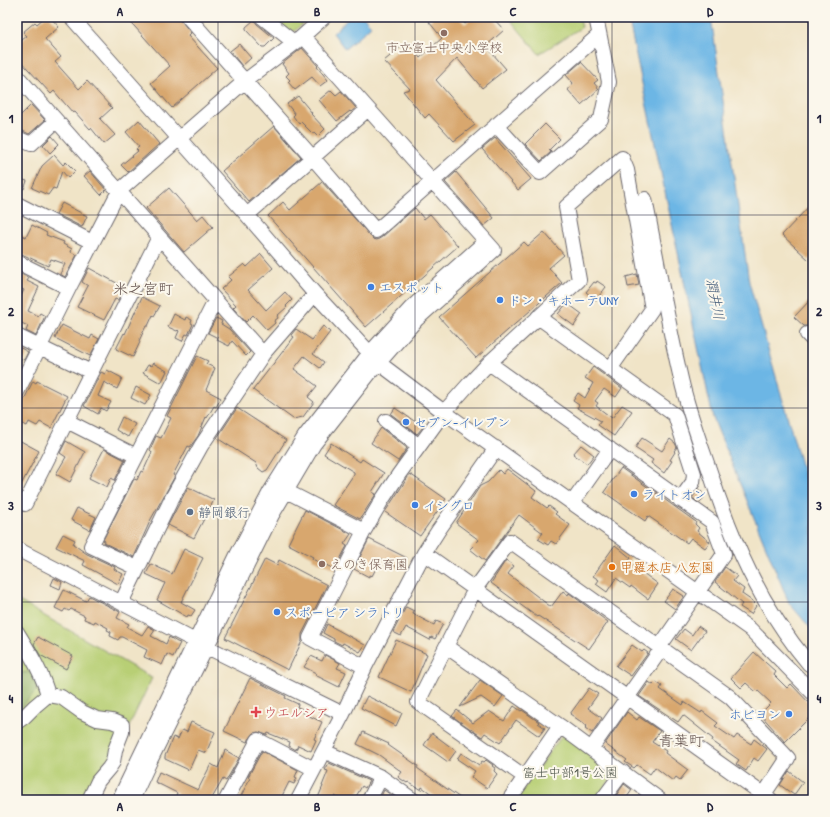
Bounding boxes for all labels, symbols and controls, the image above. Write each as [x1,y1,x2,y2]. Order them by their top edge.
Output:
text: A [117,2,124,20]
text: B [314,2,321,20]
text: C [509,2,517,20]
text: D [707,2,714,20]
marker: 市立富士中央小学校 [439,28,449,38]
place label: 市立富士中央小学校 [385,38,503,56]
text: 1 [9,109,14,127]
text: 1 [817,109,822,127]
water label: 潤井川 [703,277,729,321]
district label: 米之宮町 [113,278,174,299]
place label: エスポット [379,278,444,296]
marker: エスポット [366,282,376,292]
place label: ドン・キホーテUNY [508,291,619,309]
marker: ドン・キホーテUNY [495,295,505,305]
text: 2 [8,302,15,320]
text: 2 [816,302,823,320]
place label: セブン-イレブン [414,413,510,431]
marker: セブン-イレブン [401,417,411,427]
place label: ライトオン [642,485,706,503]
marker: ライトオン [629,489,639,499]
text: 3 [8,496,14,514]
place label: イシグロ [423,496,475,514]
text: 3 [816,496,822,514]
marker: イシグロ [410,500,420,510]
place label: 静岡銀行 [198,503,250,521]
marker: 静岡銀行 [185,507,195,517]
place label: えのき保育園 [330,555,408,573]
place label: 甲羅本店 八宏園 [620,558,714,576]
marker: えのき保育園 [317,559,327,569]
marker: 甲羅本店 八宏園 [607,562,617,572]
place label: スポーピア シラトリ [285,603,405,621]
marker: スポーピア シラトリ [272,607,282,617]
text: 4 [9,689,14,707]
text: 4 [817,689,822,707]
place label: ウエルシア [264,703,329,721]
place label: ホビヨン [729,705,781,723]
marker: ウエルシア [251,707,261,717]
marker: ホビヨン [784,709,794,719]
district label: 青葉町 [658,730,704,751]
park label: 富士中部1号公園 [522,763,618,781]
text: A [117,797,124,815]
text: B [314,797,321,815]
text: C [509,797,517,815]
text: D [707,797,714,815]

